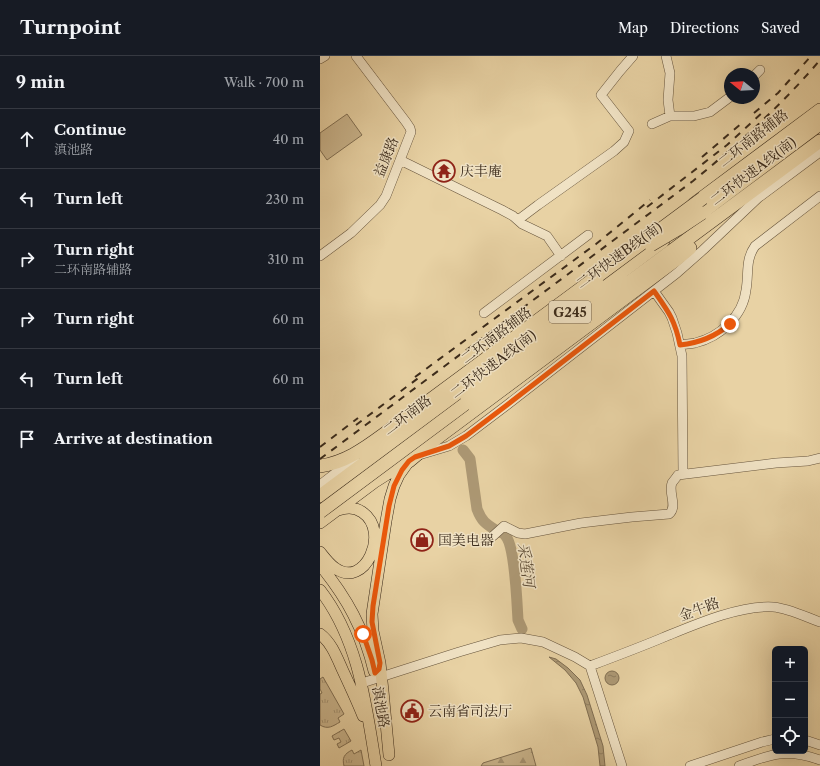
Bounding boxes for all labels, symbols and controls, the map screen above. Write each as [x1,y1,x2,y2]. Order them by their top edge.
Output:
text: Turnpoint [20,16,121,39]
text: Map [618,19,648,37]
text: Directions [670,19,739,37]
text: Saved [761,19,800,37]
north arrow [724,68,760,104]
text: 9 min [16,72,65,92]
text: Walk · 700 m [224,74,304,90]
street label: 二环南路辅路 [714,105,792,171]
text: Continue [54,120,126,139]
icon: ahead [16,128,38,150]
text: 40 m [273,131,304,147]
street label: 二环快速A线(南) [707,133,799,209]
street label: 益康路 [370,134,402,180]
text: 滇池路 [54,141,93,157]
temple icon: 庆丰庵 [431,158,457,184]
place label: 庆丰庵 [460,162,502,180]
icon: left [16,188,38,210]
text: Turn left [54,189,123,208]
text: 230 m [266,191,304,207]
street label: 二环快速B线(南) [572,218,666,292]
text: Turn right [54,240,134,259]
icon: right [16,248,38,270]
text: 310 m [268,251,304,267]
text: 二环南路辅路 [54,261,132,277]
road number: G245 [549,301,591,323]
street label: 二环南路辅路 [457,303,535,367]
icon: right [16,308,38,330]
text: Turn right [54,309,134,328]
text: 60 m [273,311,304,327]
route end [721,315,739,333]
street label: 二环快速A线(南) [447,326,539,402]
icon: left [16,368,38,390]
text: Turn left [54,369,123,388]
text: 60 m [273,371,304,387]
street label: 二环南路 [379,391,435,439]
icon: arrive [16,428,38,450]
text: Arrive at destination [54,429,213,448]
shop icon: 国美电器 [409,527,435,553]
place label: 国美电器 [438,531,494,549]
water label: 采莲河 [514,541,539,591]
street label: 金牛路 [676,593,722,625]
route start [354,625,372,643]
map controls [772,646,808,754]
button: + [772,646,808,682]
button: − [772,682,808,718]
street label: 滇池路 [368,685,394,729]
public building icon: 云南省司法厅 [399,698,425,724]
place label: 云南省司法厅 [428,702,512,720]
button: locate [772,718,808,754]

